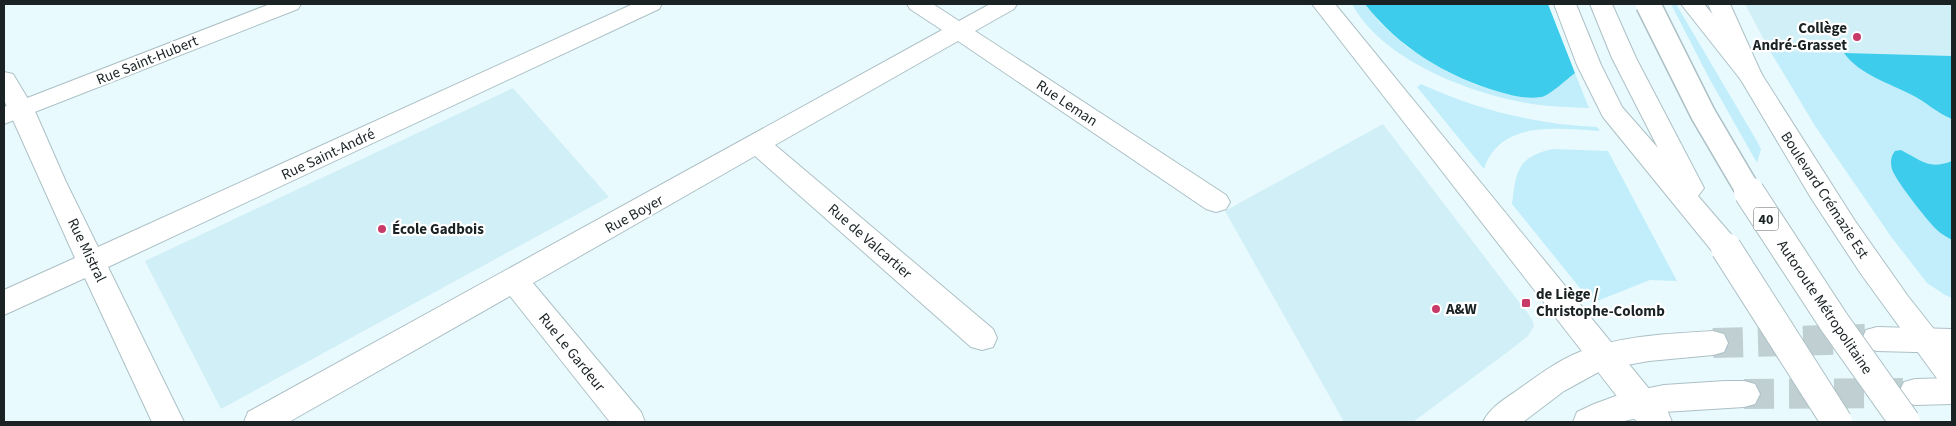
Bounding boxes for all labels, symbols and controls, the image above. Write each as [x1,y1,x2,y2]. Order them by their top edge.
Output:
place label: Collège André-Grasset [1752,18,1847,56]
street label: Rue Saint-Hubert [93,31,201,90]
marker: Collège André-Grasset [1851,31,1863,43]
street label: Rue Leman [1032,75,1102,132]
street label: Rue Saint-André [278,124,378,185]
street label: Boulevard Crémazie Est [1776,128,1874,263]
street label: Rue Boyer [601,189,668,239]
street label: Rue de Valcartier [823,199,917,284]
road number: 40 [1754,208,1778,230]
street label: Rue Mistral [62,215,111,286]
place label: École Gadbois [392,219,484,240]
marker: École Gadbois [376,223,388,235]
street label: Autoroute Métropolitaine [1772,236,1877,379]
place label: de Liège / Christophe-Colomb [1536,284,1665,322]
marker: de Liège / Christophe-Colomb [1520,297,1532,309]
place label: A&W [1445,299,1477,320]
marker: A&W [1430,303,1442,315]
street label: Rue Le Gardeur [533,309,610,397]

